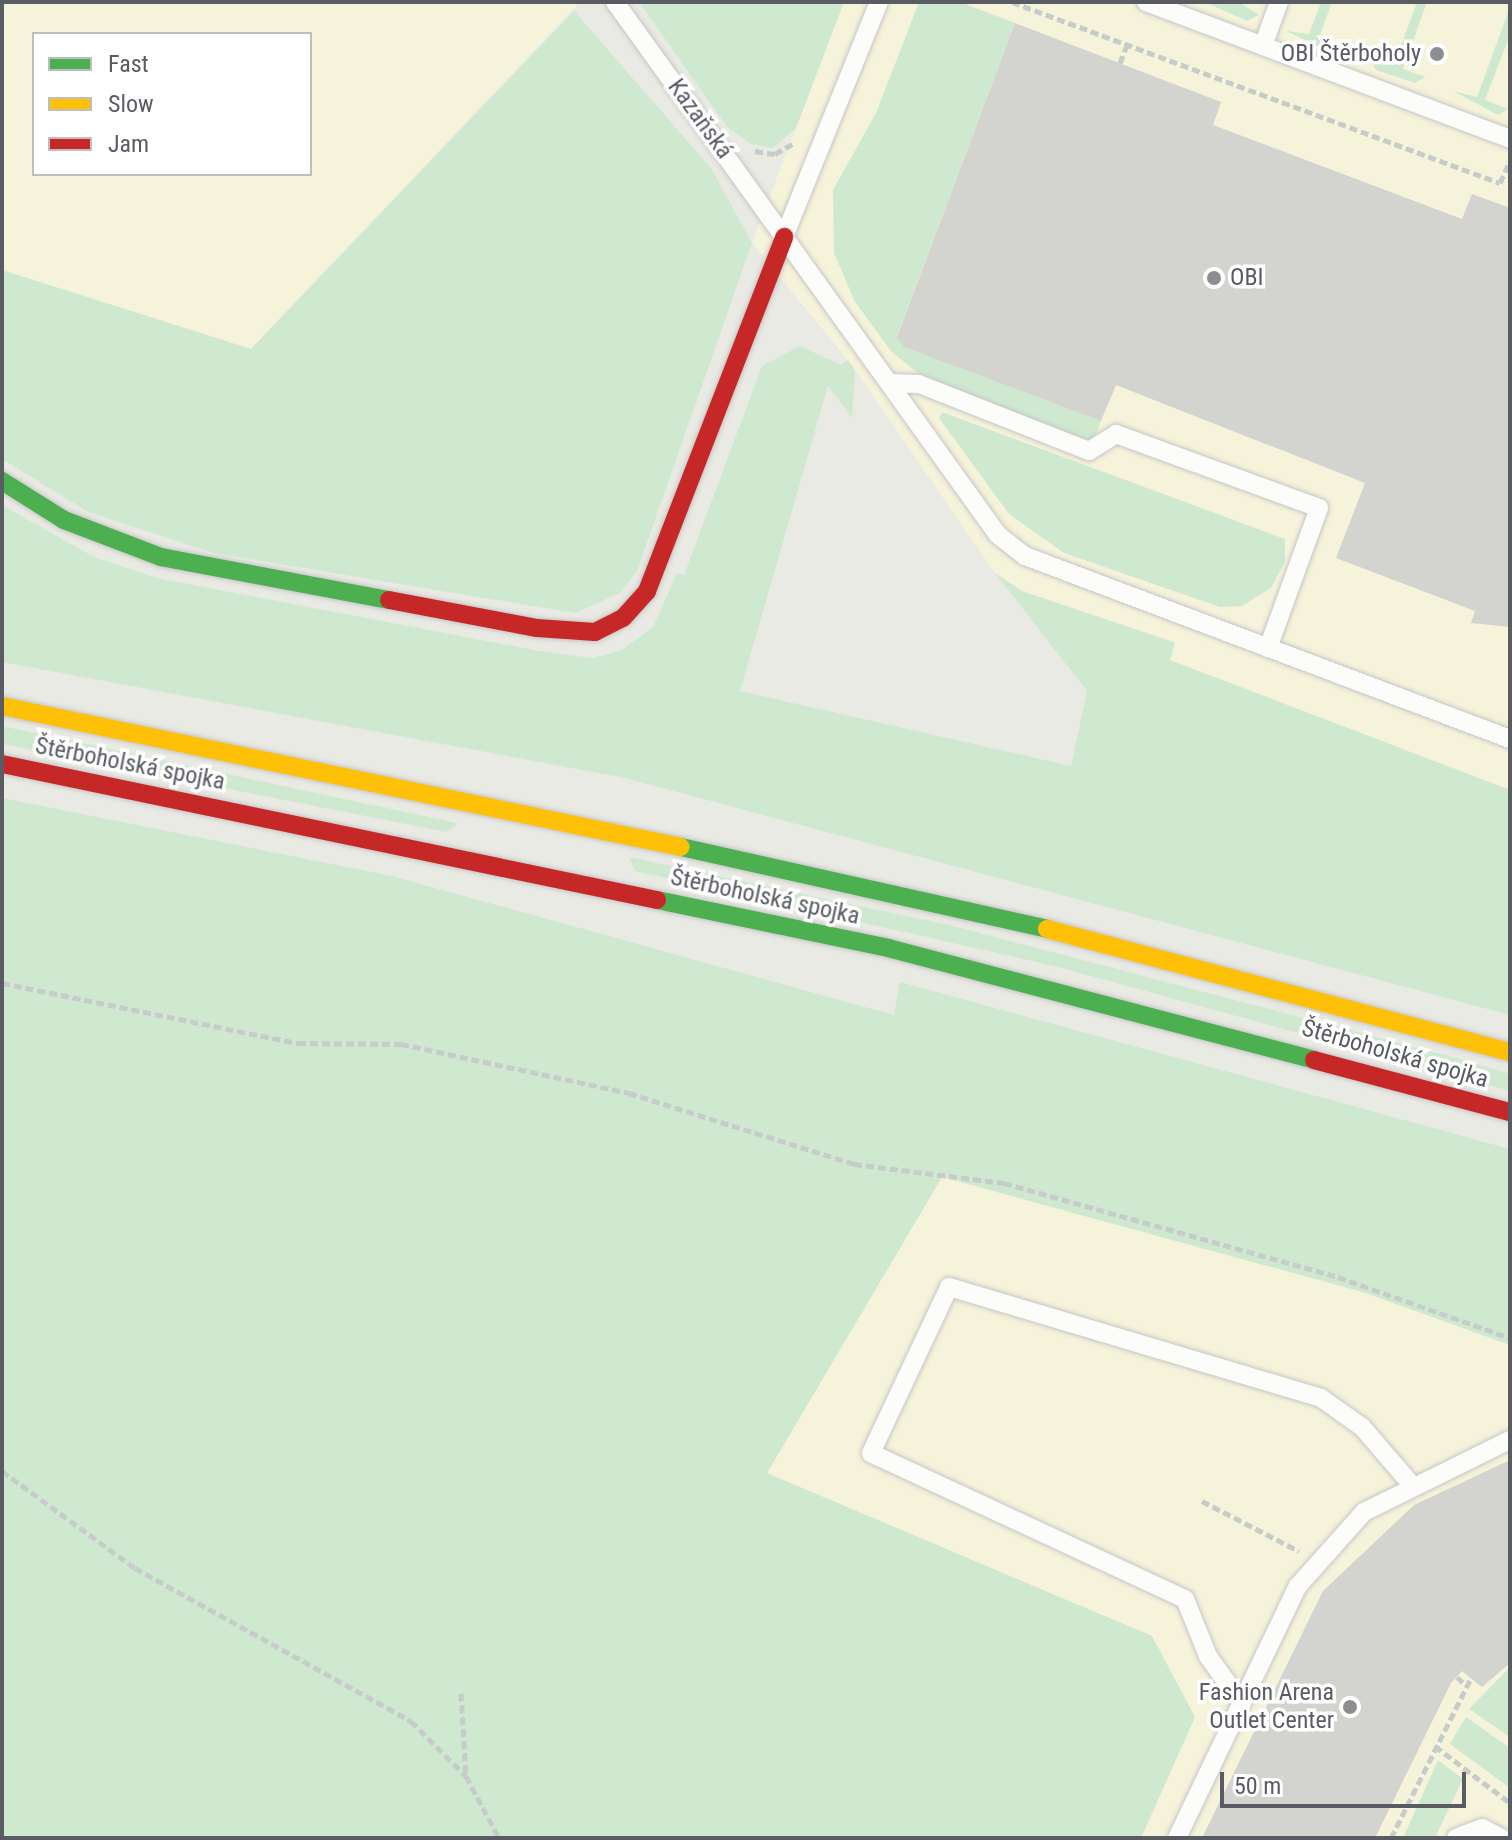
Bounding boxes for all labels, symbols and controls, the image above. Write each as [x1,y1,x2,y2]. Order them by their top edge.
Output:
legend [32,32,312,176]
place label: OBI Štěrboholy [1281,40,1421,68]
marker: OBI Štěrboholy [1428,45,1446,63]
text: Fast [108,50,149,78]
street label: Kazaňská [661,74,739,164]
text: Slow [108,90,154,118]
text: Jam [108,130,149,158]
place label: OBI [1230,264,1264,292]
marker: OBI [1205,269,1223,287]
street label: Štěrboholská spojka [33,732,227,796]
street label: Štěrboholská spojka [668,863,862,931]
street label: Štěrboholská spojka [1299,1014,1491,1094]
place label: Fashion Arena Outlet Center [1199,1679,1334,1735]
marker: Fashion Arena Outlet Center [1341,1698,1359,1716]
scale bar [1224,1756,1470,1806]
text: 50 m [1234,1772,1281,1800]

